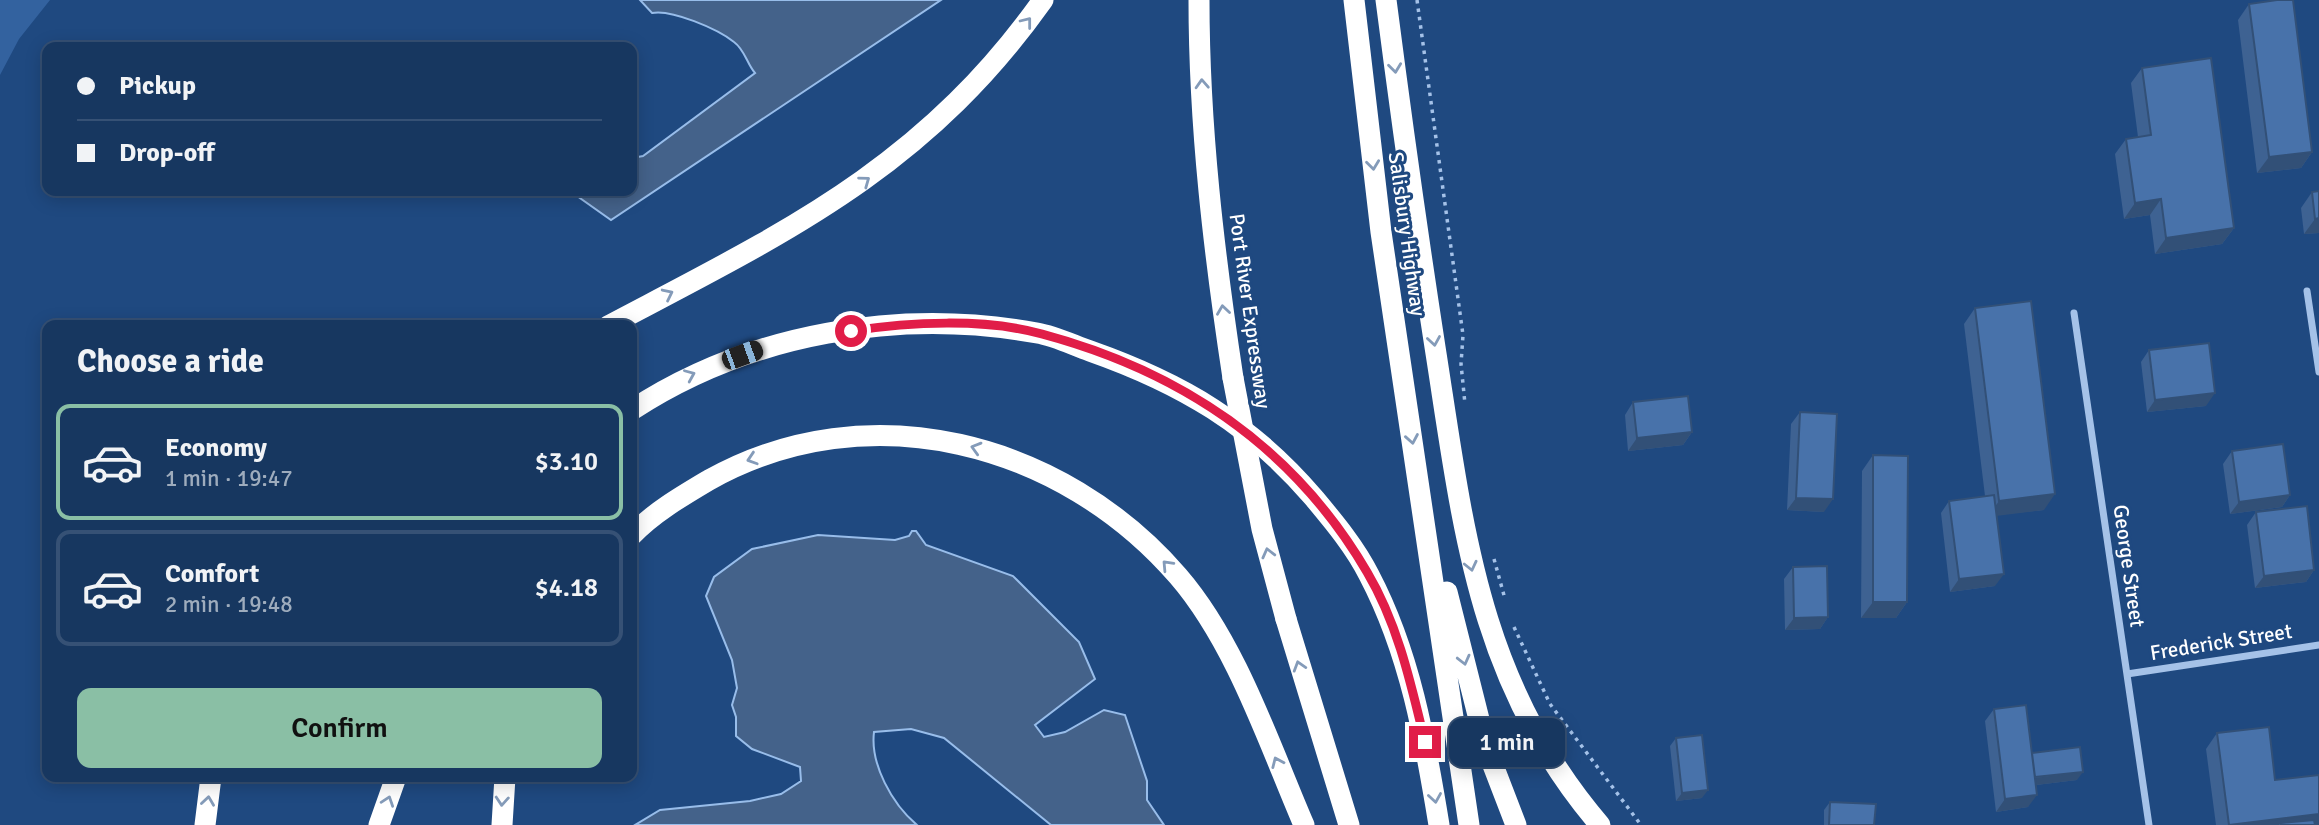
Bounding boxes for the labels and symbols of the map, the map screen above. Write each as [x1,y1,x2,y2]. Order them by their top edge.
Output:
one-way arrow [1018,17,1031,30]
one-way arrow [1387,62,1402,74]
one-way arrow [1194,78,1209,89]
street label: Salisbury Highway [1383,150,1431,318]
one-way arrow [1365,159,1380,171]
one-way arrow [857,177,870,189]
street label: Port River Expressway [1223,212,1277,410]
one-way arrow [661,289,673,303]
one-way arrow [1216,305,1231,316]
route start [835,315,867,347]
one-way arrow [1426,335,1441,347]
car [719,338,766,372]
one-way arrow [683,369,696,383]
one-way arrow [1403,433,1418,445]
one-way arrow [970,442,982,457]
one-way arrow [747,451,759,465]
street label: George Street [2108,503,2150,629]
one-way arrow [1262,547,1276,559]
one-way arrow [1163,560,1176,573]
one-way arrow [1463,560,1477,572]
street label: Frederick Street [2148,618,2294,666]
one-way arrow [1456,654,1470,666]
one-way arrow [1293,661,1308,673]
callout: 1 min [1450,718,1565,766]
route end [1409,726,1441,758]
one-way arrow [1271,757,1285,770]
one-way arrow [1427,792,1442,804]
one-way arrow [200,795,215,807]
one-way arrow [380,795,394,808]
one-way arrow [495,796,510,807]

